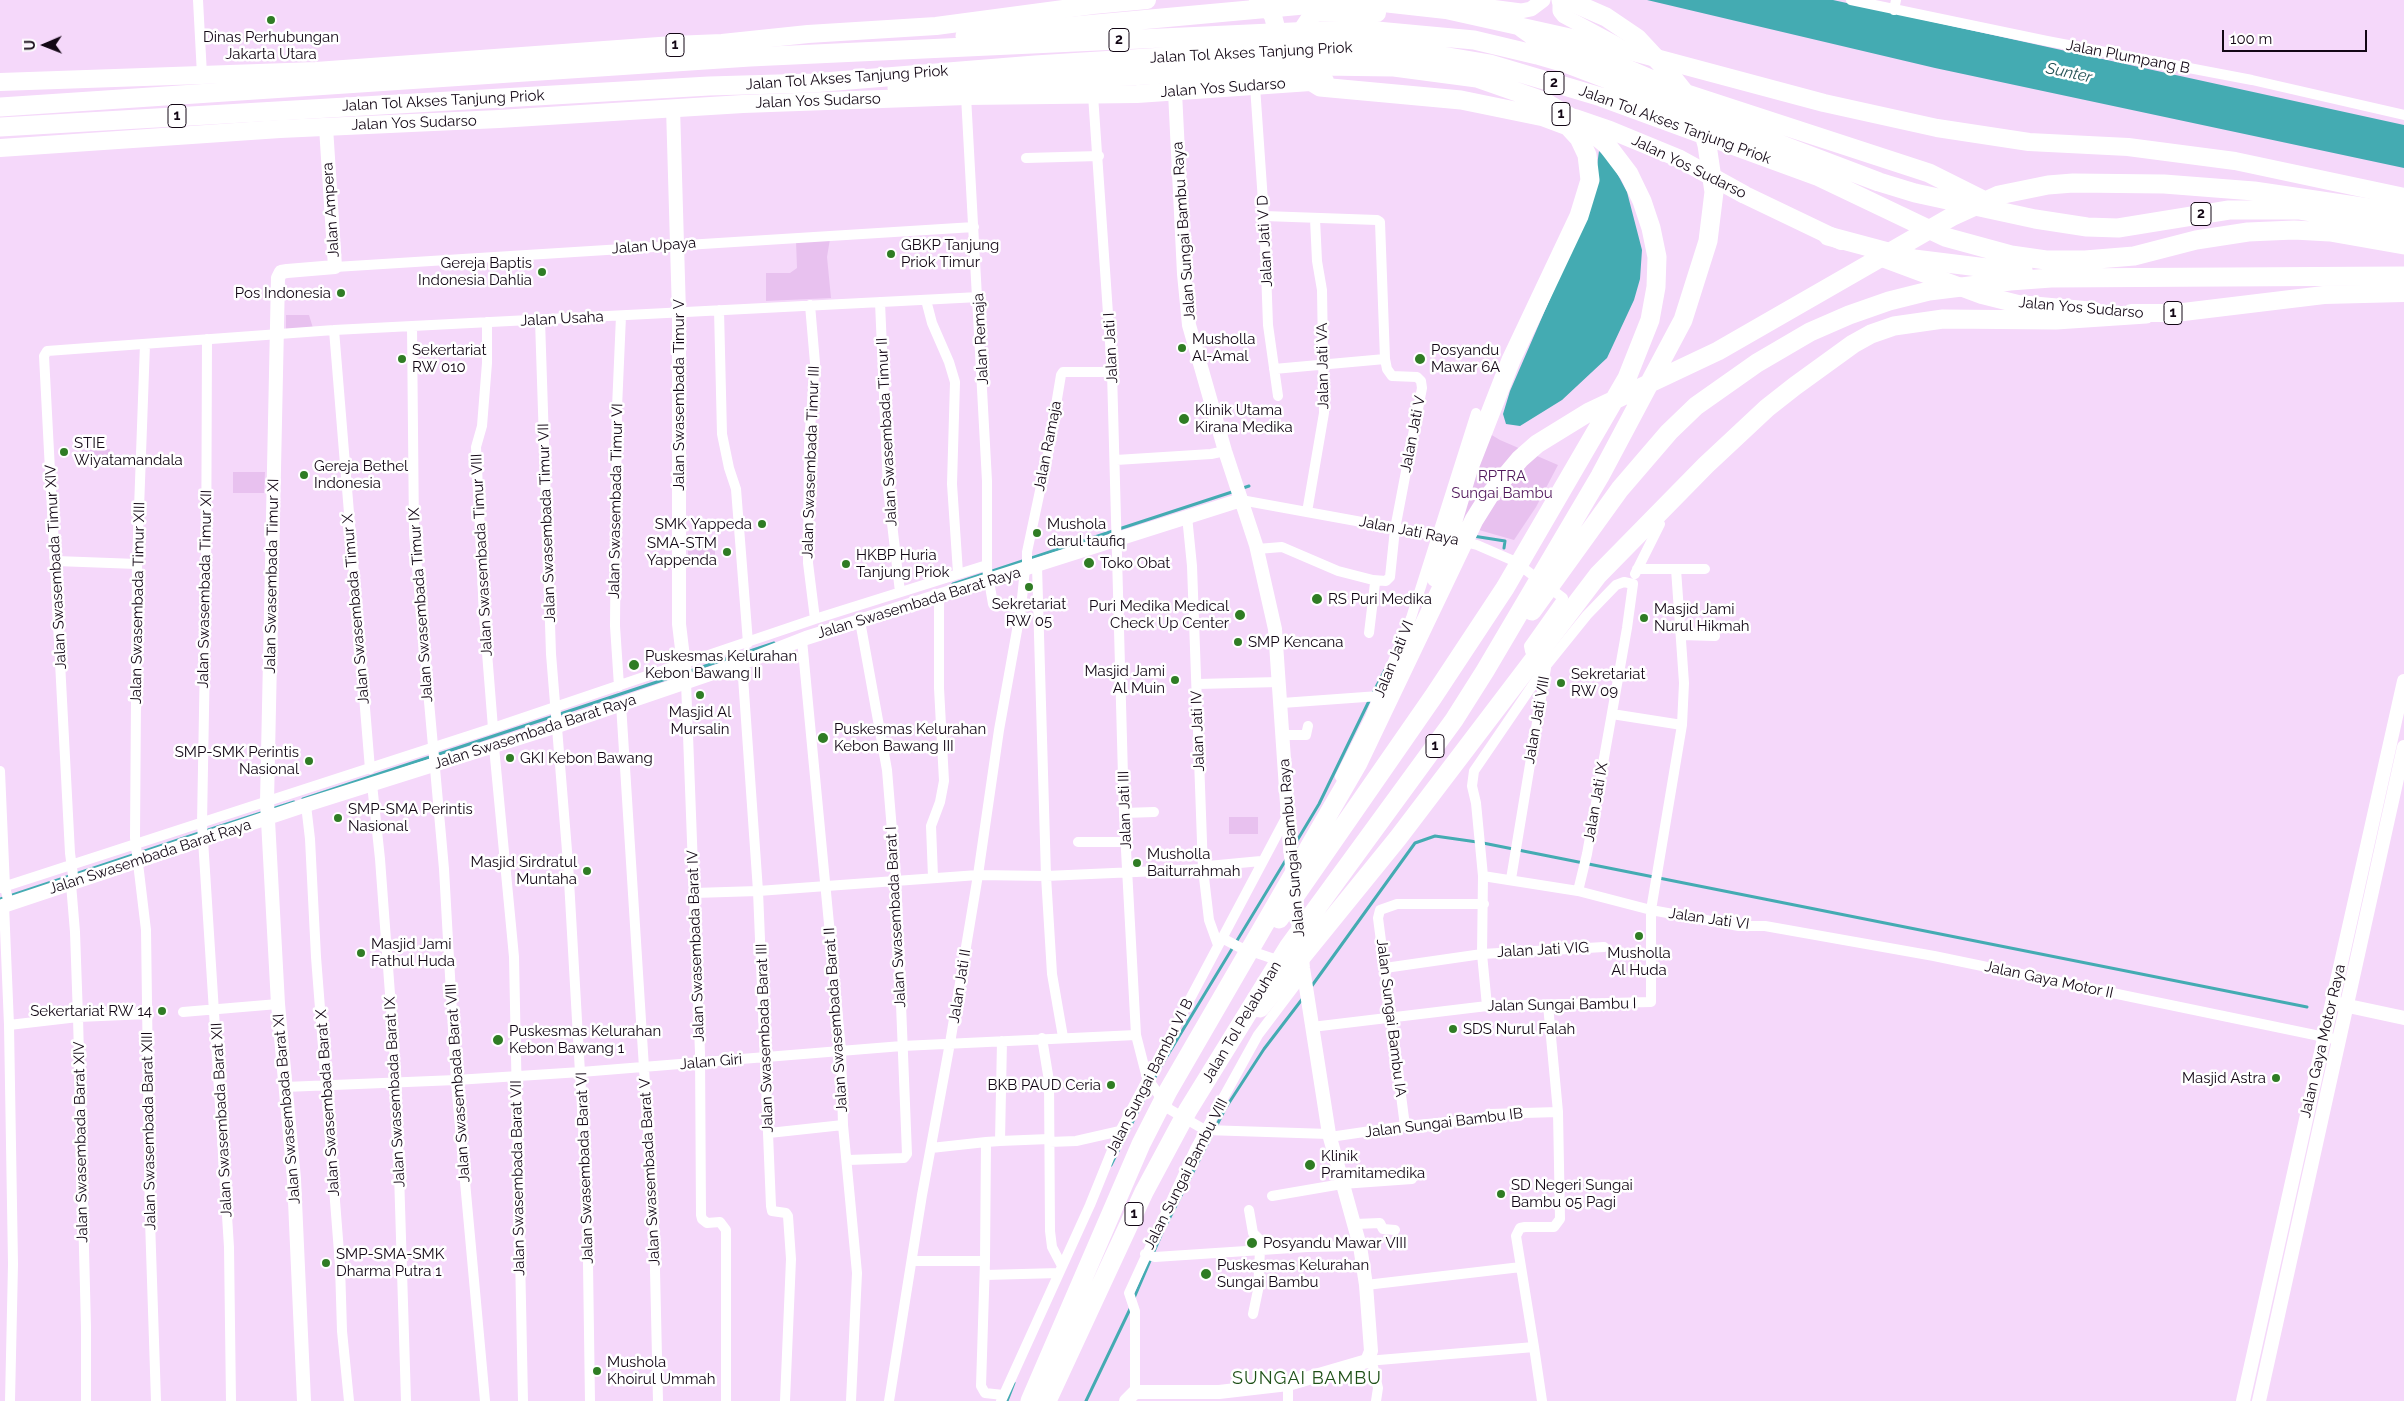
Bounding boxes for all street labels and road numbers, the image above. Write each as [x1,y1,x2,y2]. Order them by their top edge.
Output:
road number: 2 [1109,28,1129,52]
road number: 1 [666,34,684,56]
street label: Jalan Plumpang B [2065,36,2191,78]
street label: Jalan Tol Akses Tanjung Priok [1149,39,1353,67]
street label: Jalan Tol Akses Tanjung Priok [745,62,949,94]
road number: 2 [1544,72,1564,95]
street label: Jalan Yos Sudarso [1160,75,1286,101]
street label: Jalan Tol Akses Tanjung Priok [1577,82,1773,168]
street label: Jalan Tol Akses Tanjung Priok [341,87,545,115]
street label: Jalan Yos Sudarso [755,90,881,112]
road number: 1 [1552,102,1570,126]
road number: 1 [168,104,186,128]
street label: Jalan Yos Sudarso [351,112,477,134]
street label: Jalan Yos Sudarso [1629,131,1749,203]
street label: Jalan Sungai Bambu Raya [1169,141,1199,321]
street label: Jalan Ampera [319,162,343,258]
street label: Jalan Jati V D [1254,195,1276,287]
road number: 2 [2191,202,2211,225]
street label: Jalan Upaya [611,234,697,258]
street label: Jalan Remaja [970,293,992,385]
street label: Jalan Yos Sudarso [2018,294,2144,322]
street label: Jalan Swasembada Timur V [670,299,688,491]
road number: 1 [2164,302,2182,324]
street label: Jalan Usaha [520,308,604,330]
street label: Jalan Jati I [1100,312,1122,384]
street label: Jalan Jati VA [1313,322,1333,410]
street label: Jalan Swasembada Timur II [873,337,901,527]
street label: Jalan Swasembada Timur III [799,365,823,559]
street label: Jalan Jati V [1397,394,1429,474]
street label: Jalan Ramaja [1030,399,1066,493]
street label: Jalan Swasembada Timur VI [605,403,627,599]
street label: Jalan Swasembada Timur VII [535,423,559,623]
street label: Jalan Swasembada Timur VIII [468,453,496,657]
street label: Jalan Swasembada Timur XIV [42,464,70,670]
street label: Jalan Swasembada Timur XI [261,478,283,674]
street label: Jalan Swasembada Timur XII [194,489,216,689]
street label: Jalan Swasembada Timur XIII [127,502,149,704]
street label: Jalan Swasembada Timur IX [405,507,437,703]
street label: Jalan Swasembada Timur X [339,513,373,705]
street label: Jalan Jati Raya [1358,513,1460,549]
street label: Jalan Swasembada Barat Raya [815,563,1023,643]
street label: Jalan Jati VI [1370,618,1418,700]
street label: Jalan Jati VIII [1520,675,1554,765]
street label: Jalan Jati IV [1188,690,1208,772]
street label: Jalan Swasembada Barat Raya [432,691,638,773]
road number: 1 [1426,734,1444,758]
street label: Jalan Sungai Bambu Raya [1275,758,1309,938]
street label: Jalan Jati IX [1580,761,1612,843]
street label: Jalan Jati III [1115,770,1135,850]
street label: Jalan Swasembada Barat Raya [47,816,253,898]
street label: Jalan Swasembada Barat I [882,826,910,1008]
street label: Jalan Swasembada Barat IV [684,850,708,1042]
street label: Jalan Jati VI [1667,904,1751,934]
street label: Jalan Swasembada Barat II [821,927,851,1113]
street label: Jalan Sungai Bambu IA [1372,938,1410,1098]
street label: Jalan Jati VIG [1497,939,1589,961]
street label: Jalan Swasembada Barat III [753,943,777,1133]
street label: Jalan Jati II [945,948,975,1024]
street label: Jalan Tol Pelabuhan [1199,958,1285,1086]
street label: Jalan Gaya Motor II [1983,958,2115,1002]
street label: Jalan Gaya Motor Raya [2297,962,2349,1120]
street label: Jalan Swasembada Barat VIII [442,983,474,1183]
street label: Jalan Sungai Bambu I [1487,995,1637,1015]
street label: Jalan Swasembada Barat IX [381,996,409,1188]
street label: Jalan Sungai Bambu VI B [1103,996,1197,1158]
street label: Jalan Swasembada Barat X [312,1009,344,1197]
street label: Jalan Swasembada Barat XI [270,1013,304,1205]
street label: Jalan Swasembada Barat XII [208,1022,236,1218]
street label: Jalan Swasembada Barat XIII [138,1031,160,1231]
street label: Jalan Swasembada Barat XIV [70,1041,92,1243]
street label: Jalan Giri [679,1050,743,1074]
street label: Jalan Swasembada Barat VI [573,1072,597,1264]
street label: Jalan Swasembada Barat V [636,1078,664,1266]
street label: Jalan Swasembada Barat VII [507,1080,529,1276]
street label: Jalan Sungai Bambu VIII [1140,1096,1232,1252]
street label: Jalan Sungai Bambu IB [1364,1104,1524,1142]
road number: 1 [1125,1202,1143,1226]

